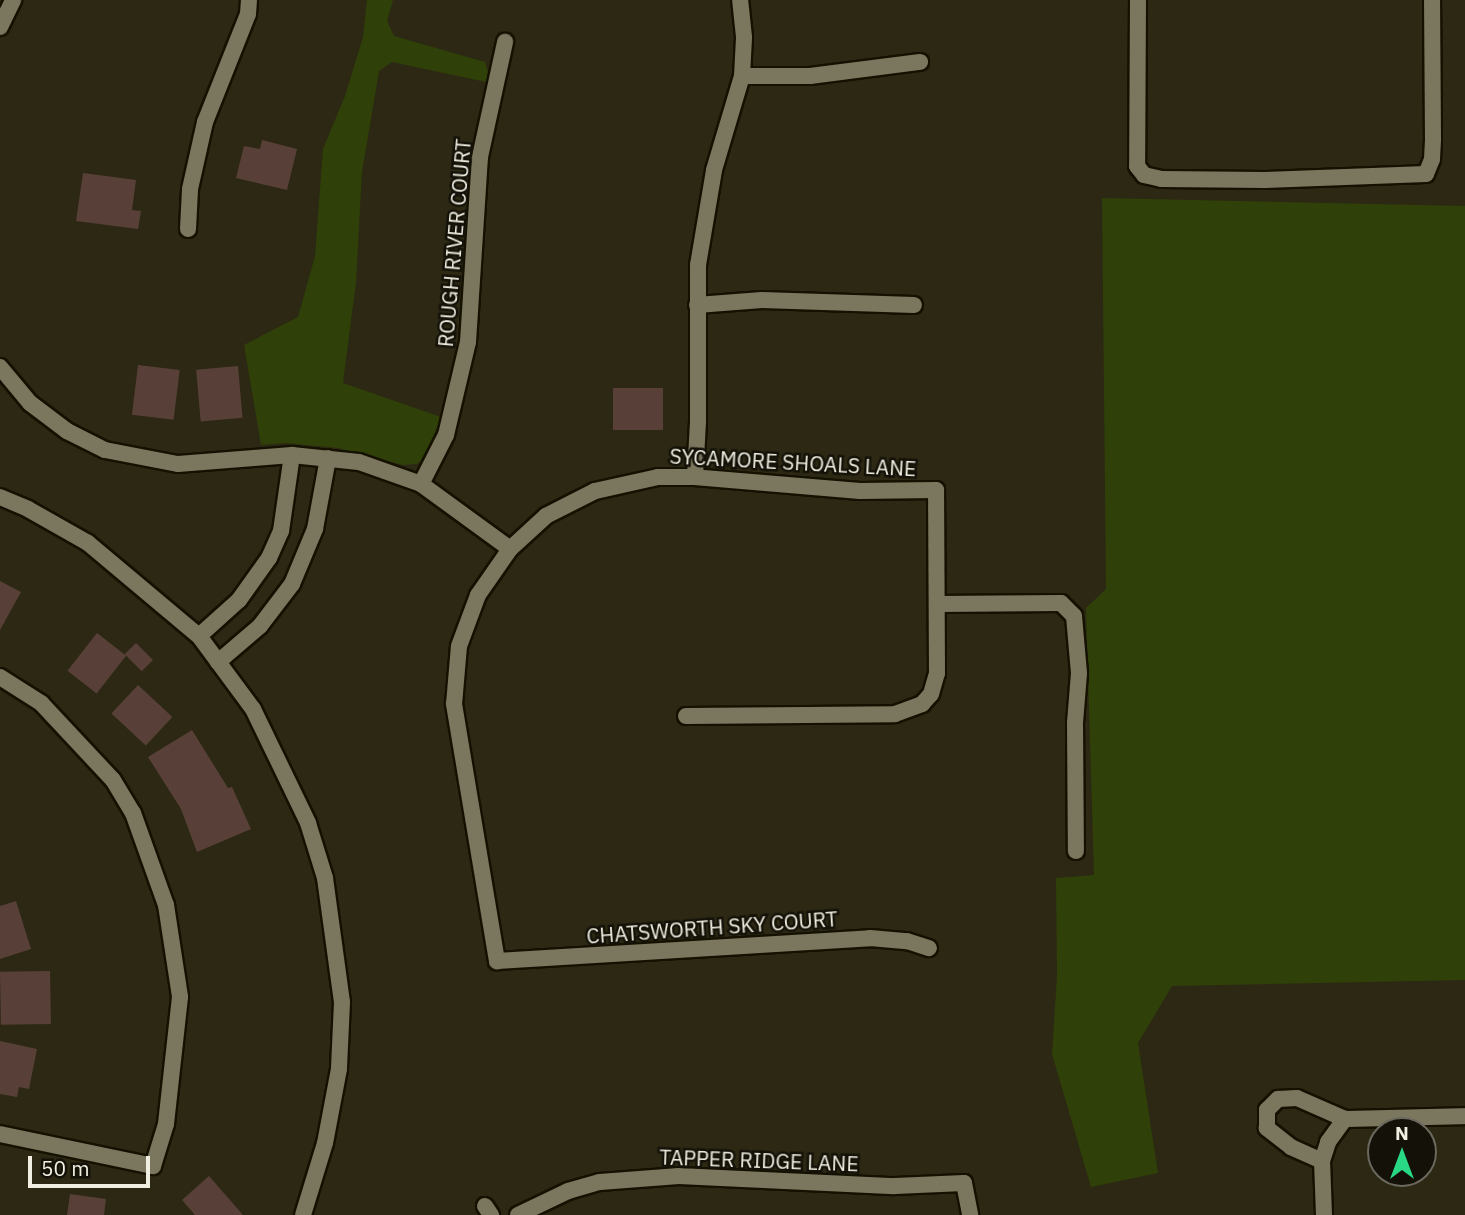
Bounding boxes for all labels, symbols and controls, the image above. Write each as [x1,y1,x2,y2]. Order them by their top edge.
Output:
street label: ROUGH RIVER COURT [432,138,476,348]
street label: SYCAMORE SHOALS LANE [669,443,917,481]
street label: CHATSWORTH SKY COURT [586,906,838,948]
north arrow [1367,1117,1437,1187]
text: N [1395,1121,1409,1145]
scale bar [32,1142,154,1186]
street label: TAPPER RIDGE LANE [659,1144,859,1176]
text: 50 m [41,1154,90,1182]

